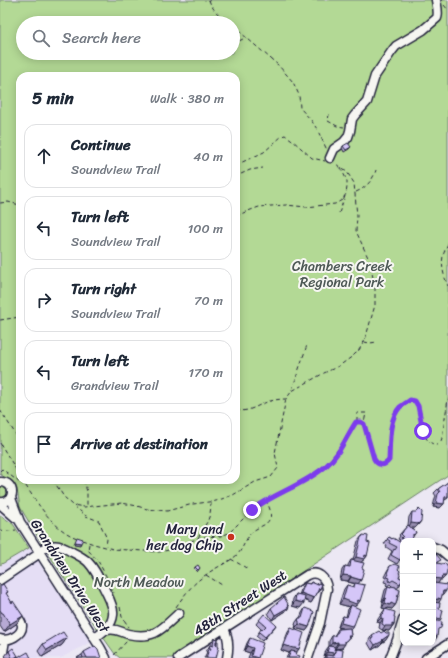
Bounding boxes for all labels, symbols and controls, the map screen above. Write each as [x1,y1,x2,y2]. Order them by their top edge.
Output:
search box [16,16,240,60]
text: Search here [62,25,141,51]
icon: search [30,27,52,49]
text: 5 min [32,83,74,113]
text: Walk · 380 m [150,87,224,110]
text: Continue [71,132,131,158]
icon: ahead [33,145,55,167]
text: 40 m [193,145,223,168]
text: Soundview Trail [71,158,160,181]
text: Turn left [71,204,129,230]
icon: left [33,217,55,239]
text: 100 m [188,217,223,240]
text: Soundview Trail [71,230,160,253]
park label: Chambers Creek Regional Park [292,254,393,295]
text: Turn right [71,276,136,302]
icon: right [33,289,55,311]
text: 70 m [194,289,223,312]
text: Soundview Trail [71,302,160,325]
text: Turn left [71,348,129,374]
icon: left [33,361,55,383]
text: 170 m [188,361,223,384]
text: Grandview Trail [71,374,159,397]
route start [414,422,432,440]
text: Arrive at destination [71,431,208,457]
icon: arrive [33,433,55,455]
route end [243,501,261,519]
street label: Grandview Drive West [24,514,117,639]
place label: Mary and her dog Chip [146,517,225,558]
marker: Mary and her dog Chip [226,532,236,542]
map controls [400,538,436,646]
button: + [400,538,436,574]
street label: 48th Street West [188,563,292,643]
park label: North Meadow [94,570,184,595]
button: − [400,574,436,610]
button: layers [400,610,436,646]

